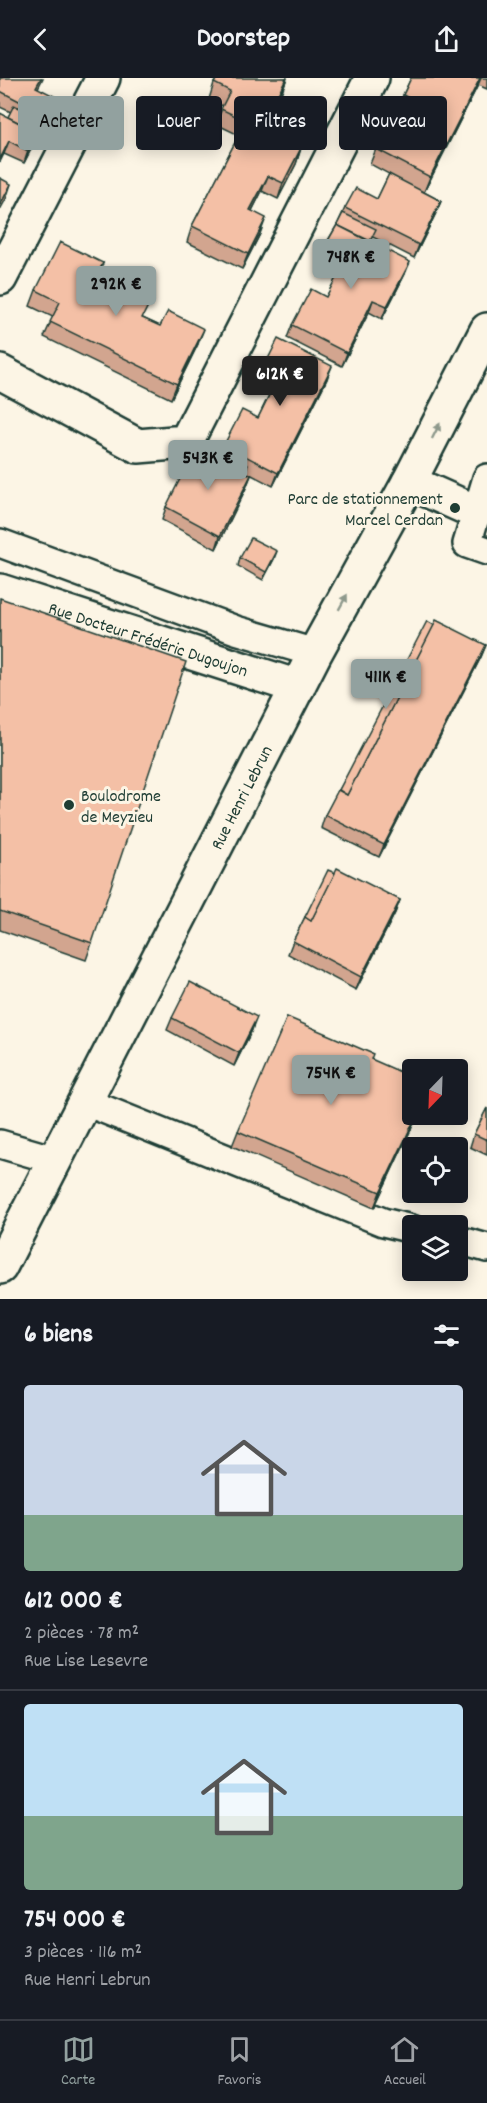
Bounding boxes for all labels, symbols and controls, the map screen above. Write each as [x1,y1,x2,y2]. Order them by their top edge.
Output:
text: Doorstep [197,20,290,59]
icon: back [24,23,57,56]
icon: share [430,23,463,56]
chip: Acheter [18,96,124,150]
chip: Louer [136,96,222,150]
chip: Filtres [234,96,327,150]
chip: Nouveau [339,96,447,150]
pin: 748K € [302,239,400,290]
text: 748K € [327,244,375,272]
pin: 292K € [67,266,165,317]
text: 292K € [90,271,142,299]
pin: 612K € [231,356,329,407]
text: 612K € [256,361,304,389]
one-way arrow [431,422,441,439]
pin: 543K € [159,440,257,491]
text: 543K € [182,445,234,473]
place label: Parc de stationnement Marcel Cerdan [287,488,443,534]
marker: Parc de stationnement Marcel Cerdan [448,501,462,515]
one-way arrow [338,593,348,610]
street label: Rue Docteur Frédéric Dugoujon [45,597,251,685]
pin: 411K € [337,659,435,710]
text: 411K € [365,664,407,692]
street label: Rue Henri Lebrun [206,742,280,855]
place label: Boulodrome de Meyzieu [81,785,161,831]
marker: Boulodrome de Meyzieu [62,798,76,812]
pin: 754K € [282,1055,380,1106]
north arrow [402,1059,468,1125]
map controls [402,1059,468,1281]
text: 754K € [306,1060,356,1088]
button: locate [402,1137,468,1203]
button: layers [402,1215,468,1281]
text: 6 biens [24,1317,93,1354]
icon: filters [430,1319,463,1352]
icon: home [190,1424,298,1532]
text: 612 000 € [24,1583,123,1620]
text: 2 pièces · 78 m² [24,1620,139,1648]
text: Rue Lise Lesevre [24,1648,148,1676]
icon: home [190,1743,298,1851]
text: 754 000 € [24,1902,126,1939]
text: 3 pièces · 116 m² [24,1939,142,1967]
text: Rue Henri Lebrun [24,1967,151,1995]
tab: Carte [61,2033,95,2092]
tab: Favoris [217,2033,262,2092]
tab: Accueil [384,2033,426,2092]

